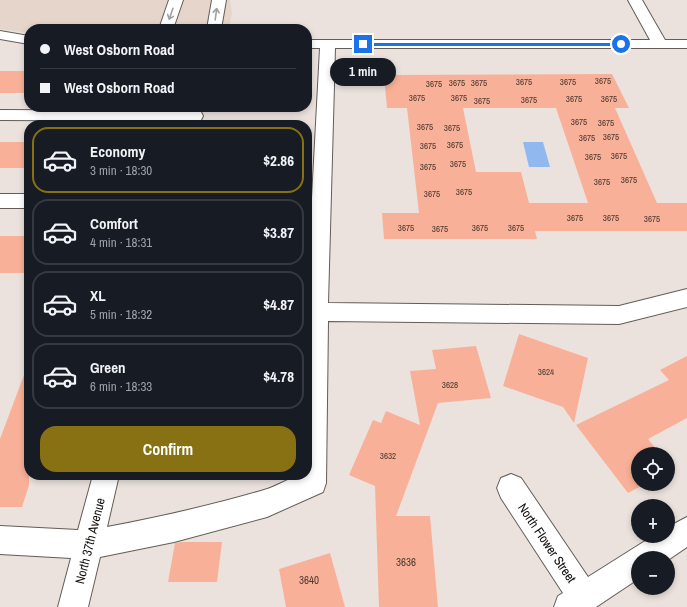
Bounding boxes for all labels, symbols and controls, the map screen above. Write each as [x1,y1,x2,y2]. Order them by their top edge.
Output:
one-way arrow [167,8,174,21]
one-way arrow [212,8,220,21]
route end [354,35,372,53]
route start [612,35,630,53]
text: West Osborn Road [64,39,175,60]
callout: 1 min [330,58,396,86]
text: 1 min [349,63,377,80]
house number: 3675 [595,75,611,87]
house number: 3675 [516,76,532,88]
house number: 3675 [560,76,576,88]
text: West Osborn Road [64,77,175,98]
house number: 3675 [449,77,465,89]
house number: 3675 [471,77,487,89]
house number: 3675 [426,78,442,90]
house number: 3675 [409,92,425,104]
house number: 3675 [451,92,467,104]
house number: 3675 [566,93,582,105]
house number: 3675 [601,93,617,105]
house number: 3675 [521,94,537,106]
house number: 3675 [474,95,490,107]
house number: 3675 [571,116,587,128]
house number: 3675 [598,117,614,129]
house number: 3675 [417,121,433,133]
house number: 3675 [444,122,460,134]
house number: 3675 [603,131,619,143]
house number: 3675 [579,132,595,144]
house number: 3675 [447,139,463,151]
house number: 3675 [420,140,436,152]
text: Economy [90,141,145,162]
icon: car [42,142,78,178]
text: $2.86 [263,150,294,171]
house number: 3675 [611,150,627,162]
house number: 3675 [585,151,601,163]
house number: 3675 [450,158,466,170]
house number: 3675 [420,161,436,173]
text: 3 min · 18:30 [90,162,152,179]
house number: 3675 [621,174,637,186]
house number: 3675 [594,176,610,188]
house number: 3675 [456,186,472,198]
house number: 3675 [424,188,440,200]
house number: 3675 [567,212,583,224]
house number: 3675 [603,212,619,224]
text: Comfort [90,213,138,234]
house number: 3675 [644,213,660,225]
icon: car [42,214,78,250]
text: $3.87 [263,222,294,243]
house number: 3675 [398,222,414,234]
house number: 3675 [472,222,488,234]
house number: 3675 [508,222,524,234]
house number: 3675 [432,223,448,235]
text: 4 min · 18:31 [90,234,152,251]
text: XL [90,285,106,306]
icon: car [42,286,78,322]
text: $4.87 [263,294,294,315]
text: 5 min · 18:32 [90,306,152,323]
text: Green [90,357,126,378]
icon: car [42,358,78,394]
text: $4.78 [263,366,294,387]
house number: 3624 [538,366,554,378]
text: 6 min · 18:33 [90,378,152,395]
house number: 3628 [442,379,458,391]
button: Confirm [40,426,296,472]
map controls [631,447,675,595]
button: locate [631,447,675,491]
house number: 3632 [380,450,396,462]
street label: North 37th Avenue [71,496,109,586]
button: + [631,499,675,543]
street label: North Flower Street [514,500,580,586]
button: − [631,551,675,595]
house number: 3636 [396,555,416,569]
house number: 3640 [299,573,319,587]

